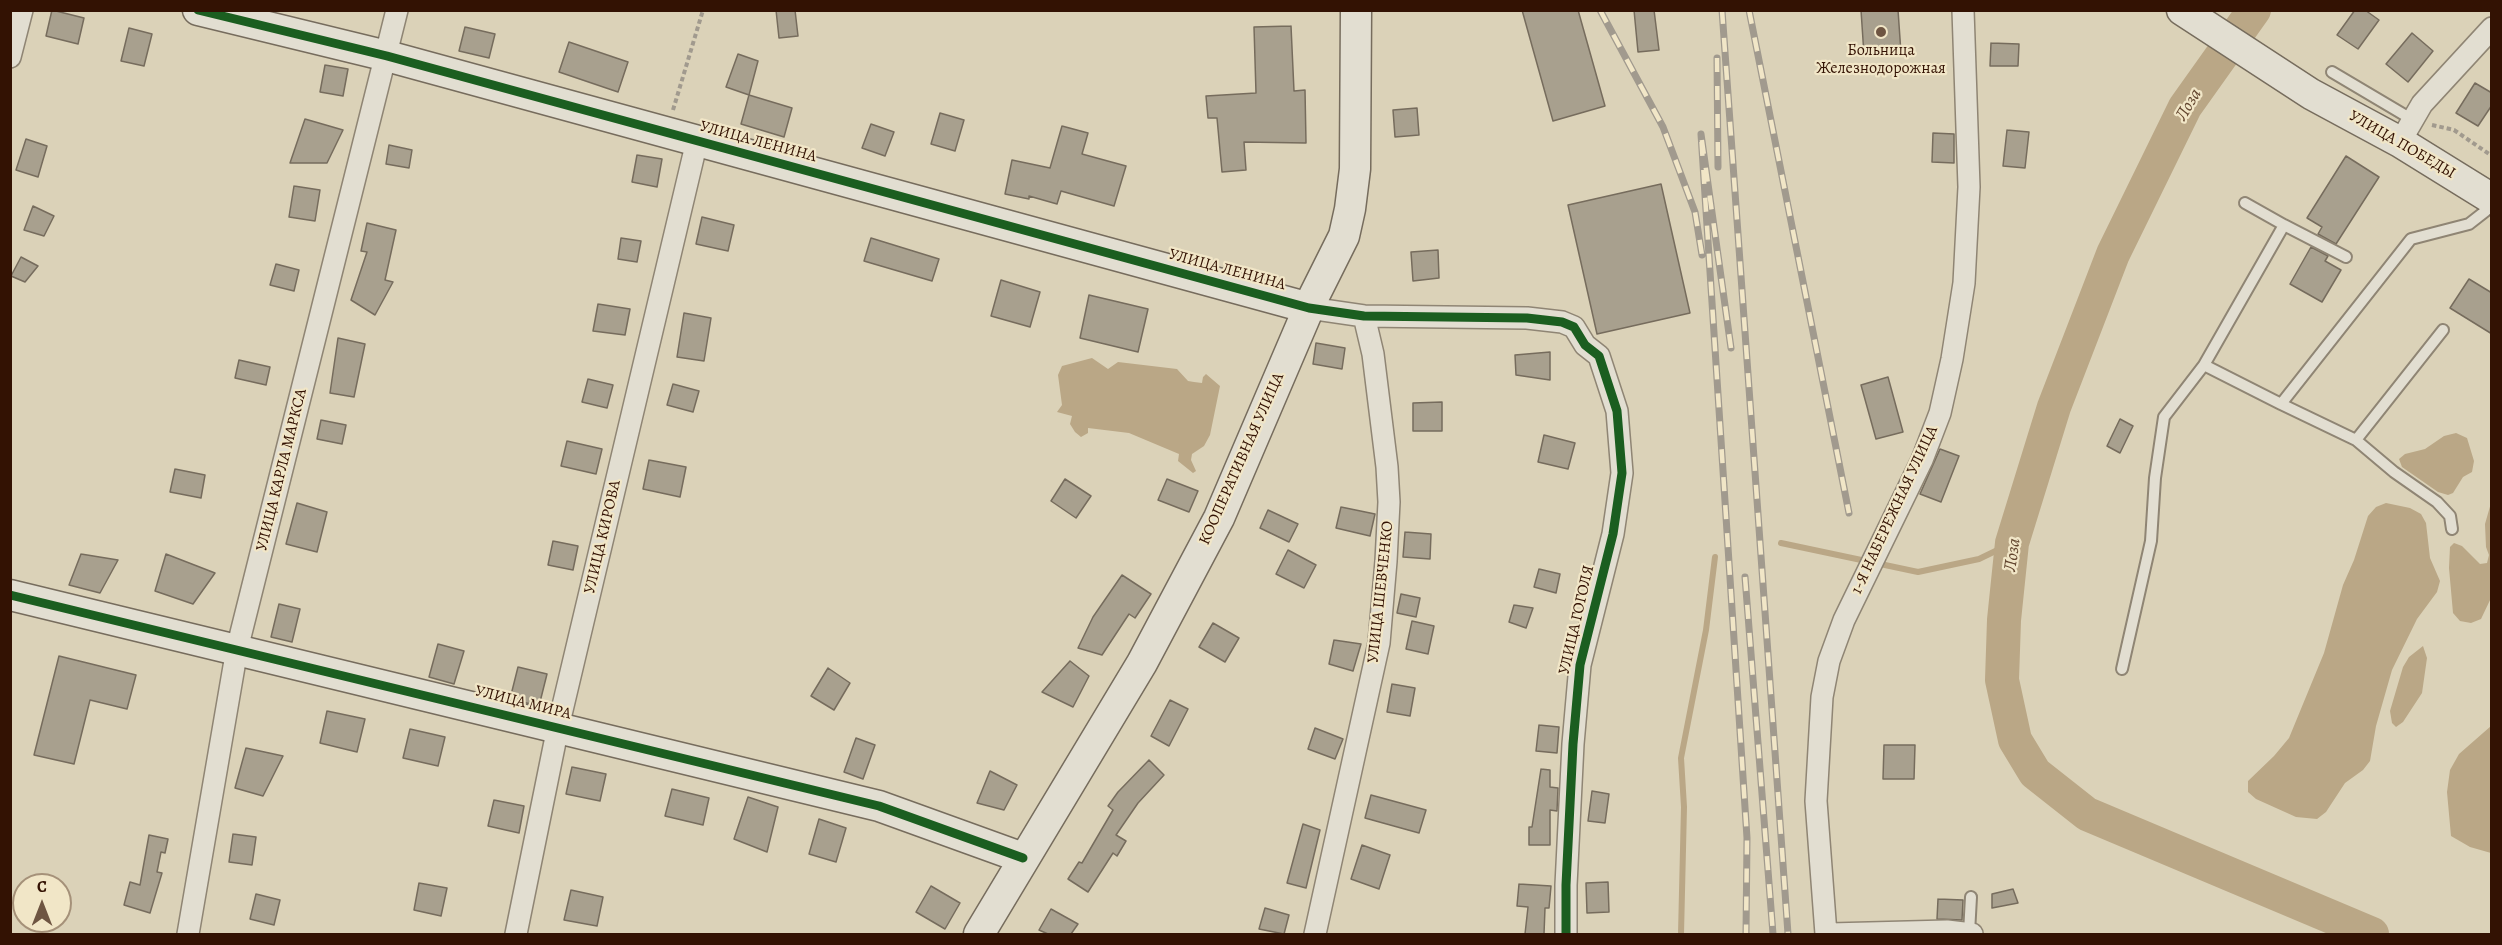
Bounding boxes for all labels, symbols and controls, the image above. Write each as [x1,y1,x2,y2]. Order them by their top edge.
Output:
marker: Больница Железнодорожная [1874,25,1888,39]
place label: Больница Железнодорожная [1816,41,1946,79]
water label: Лоза [2171,85,2207,125]
street label: УЛИЦА ПОБЕДЫ [2345,107,2459,183]
street label: УЛИЦА ЛЕНИНА [697,117,819,167]
street label: УЛИЦА ЛЕНИНА [1166,245,1288,295]
street label: КООПЕРАТИВНАЯ УЛИЦА [1195,370,1289,548]
street label: УЛИЦА КАРЛА МАРКСА [253,387,311,553]
street label: 1-Я НАБЕРЕЖНАЯ УЛИЦА [1847,423,1943,597]
street label: УЛИЦА КИРОВА [581,478,625,596]
street label: УЛИЦА ШЕВЧЕНКО [1364,520,1398,664]
water label: Лоза [2000,537,2026,573]
street label: УЛИЦА ГОГОЛЯ [1555,563,1599,677]
street label: УЛИЦА МИРА [473,682,573,724]
north arrow [12,873,72,933]
text: С [37,876,47,898]

